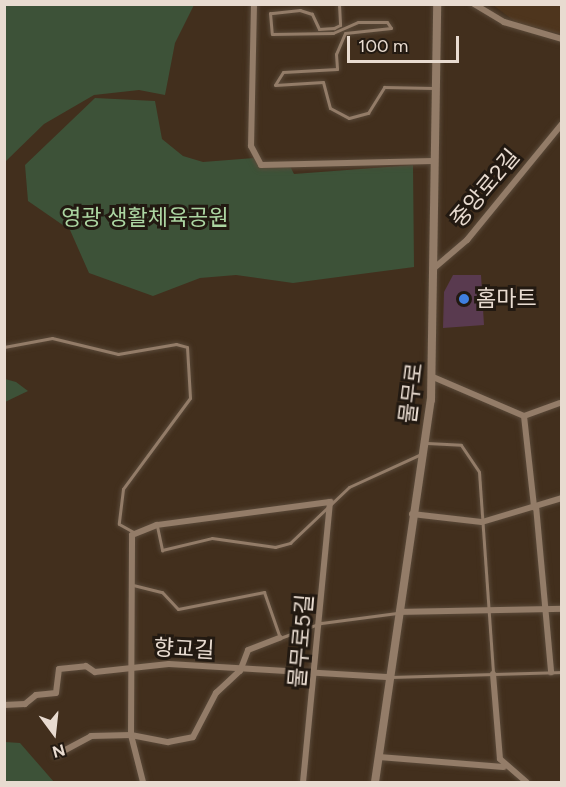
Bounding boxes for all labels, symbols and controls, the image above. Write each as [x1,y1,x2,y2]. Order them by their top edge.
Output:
scale bar [350,24,462,62]
text: 100 m [358,35,408,57]
street label: 중앙로2길 [445,144,525,232]
park label: 영광 생활체육공원 [61,205,229,231]
place label: 홈마트 [476,286,537,312]
marker: 홈마트 [457,292,471,306]
street label: 물무로 [394,361,428,425]
street label: 물무로5길 [284,593,318,689]
street label: 향교길 [153,634,215,664]
north arrow [24,703,84,763]
text: N [50,740,67,762]

